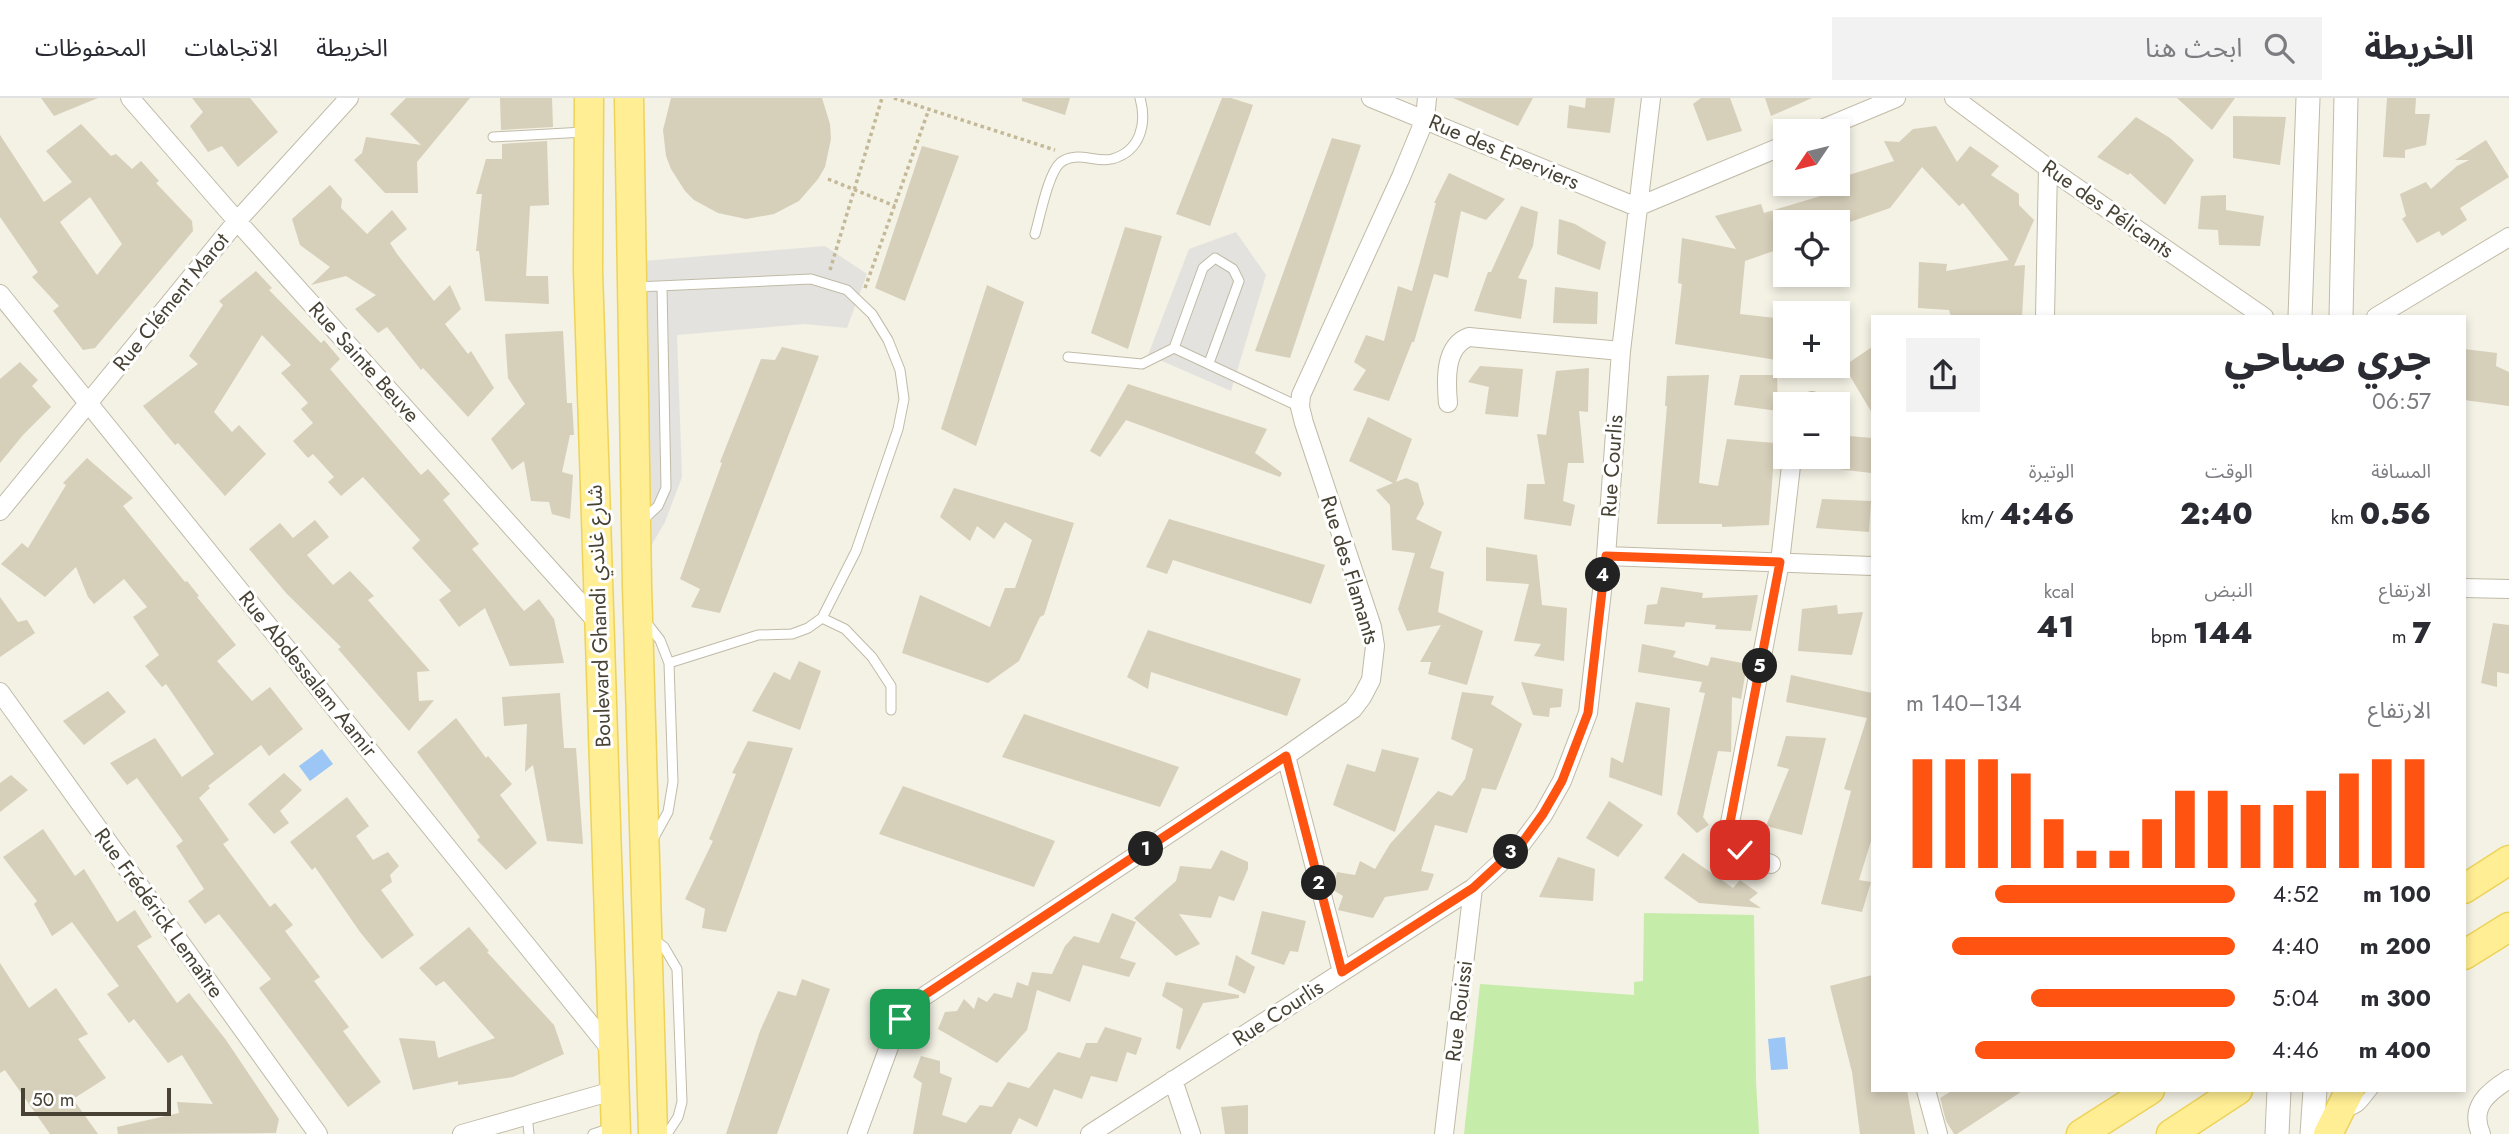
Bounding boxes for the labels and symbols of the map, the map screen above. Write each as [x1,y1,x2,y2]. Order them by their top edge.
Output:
street label: Rue des Eperviers [1424,107,1584,197]
north arrow [1773,119,1850,196]
street label: Rue des Pélicants [2036,153,2180,265]
street label: Rue Clément Marot [106,227,236,377]
street label: Rue Sainte Beuve [302,295,427,429]
street label: Rue Courlis [1593,414,1631,518]
street label: Boulevard Ghandi شارع غاندي [579,484,619,748]
street label: Rue des Flamants [1313,492,1387,648]
pin: 4 [1586,558,1620,592]
street label: Rue Abdessalam Aamir [231,584,385,764]
pin: 5 [1742,648,1778,684]
pin [1710,820,1770,880]
street label: Rue Frédérick Lemaître [87,822,231,1004]
pin: 1 [1128,832,1164,866]
pin: 3 [1494,834,1528,870]
pin: 2 [1302,866,1336,900]
street label: Rue Rouissi [1438,959,1480,1063]
street label: Rue Courlis [1227,972,1329,1054]
pin [870,989,930,1049]
scale bar [21,1085,172,1117]

